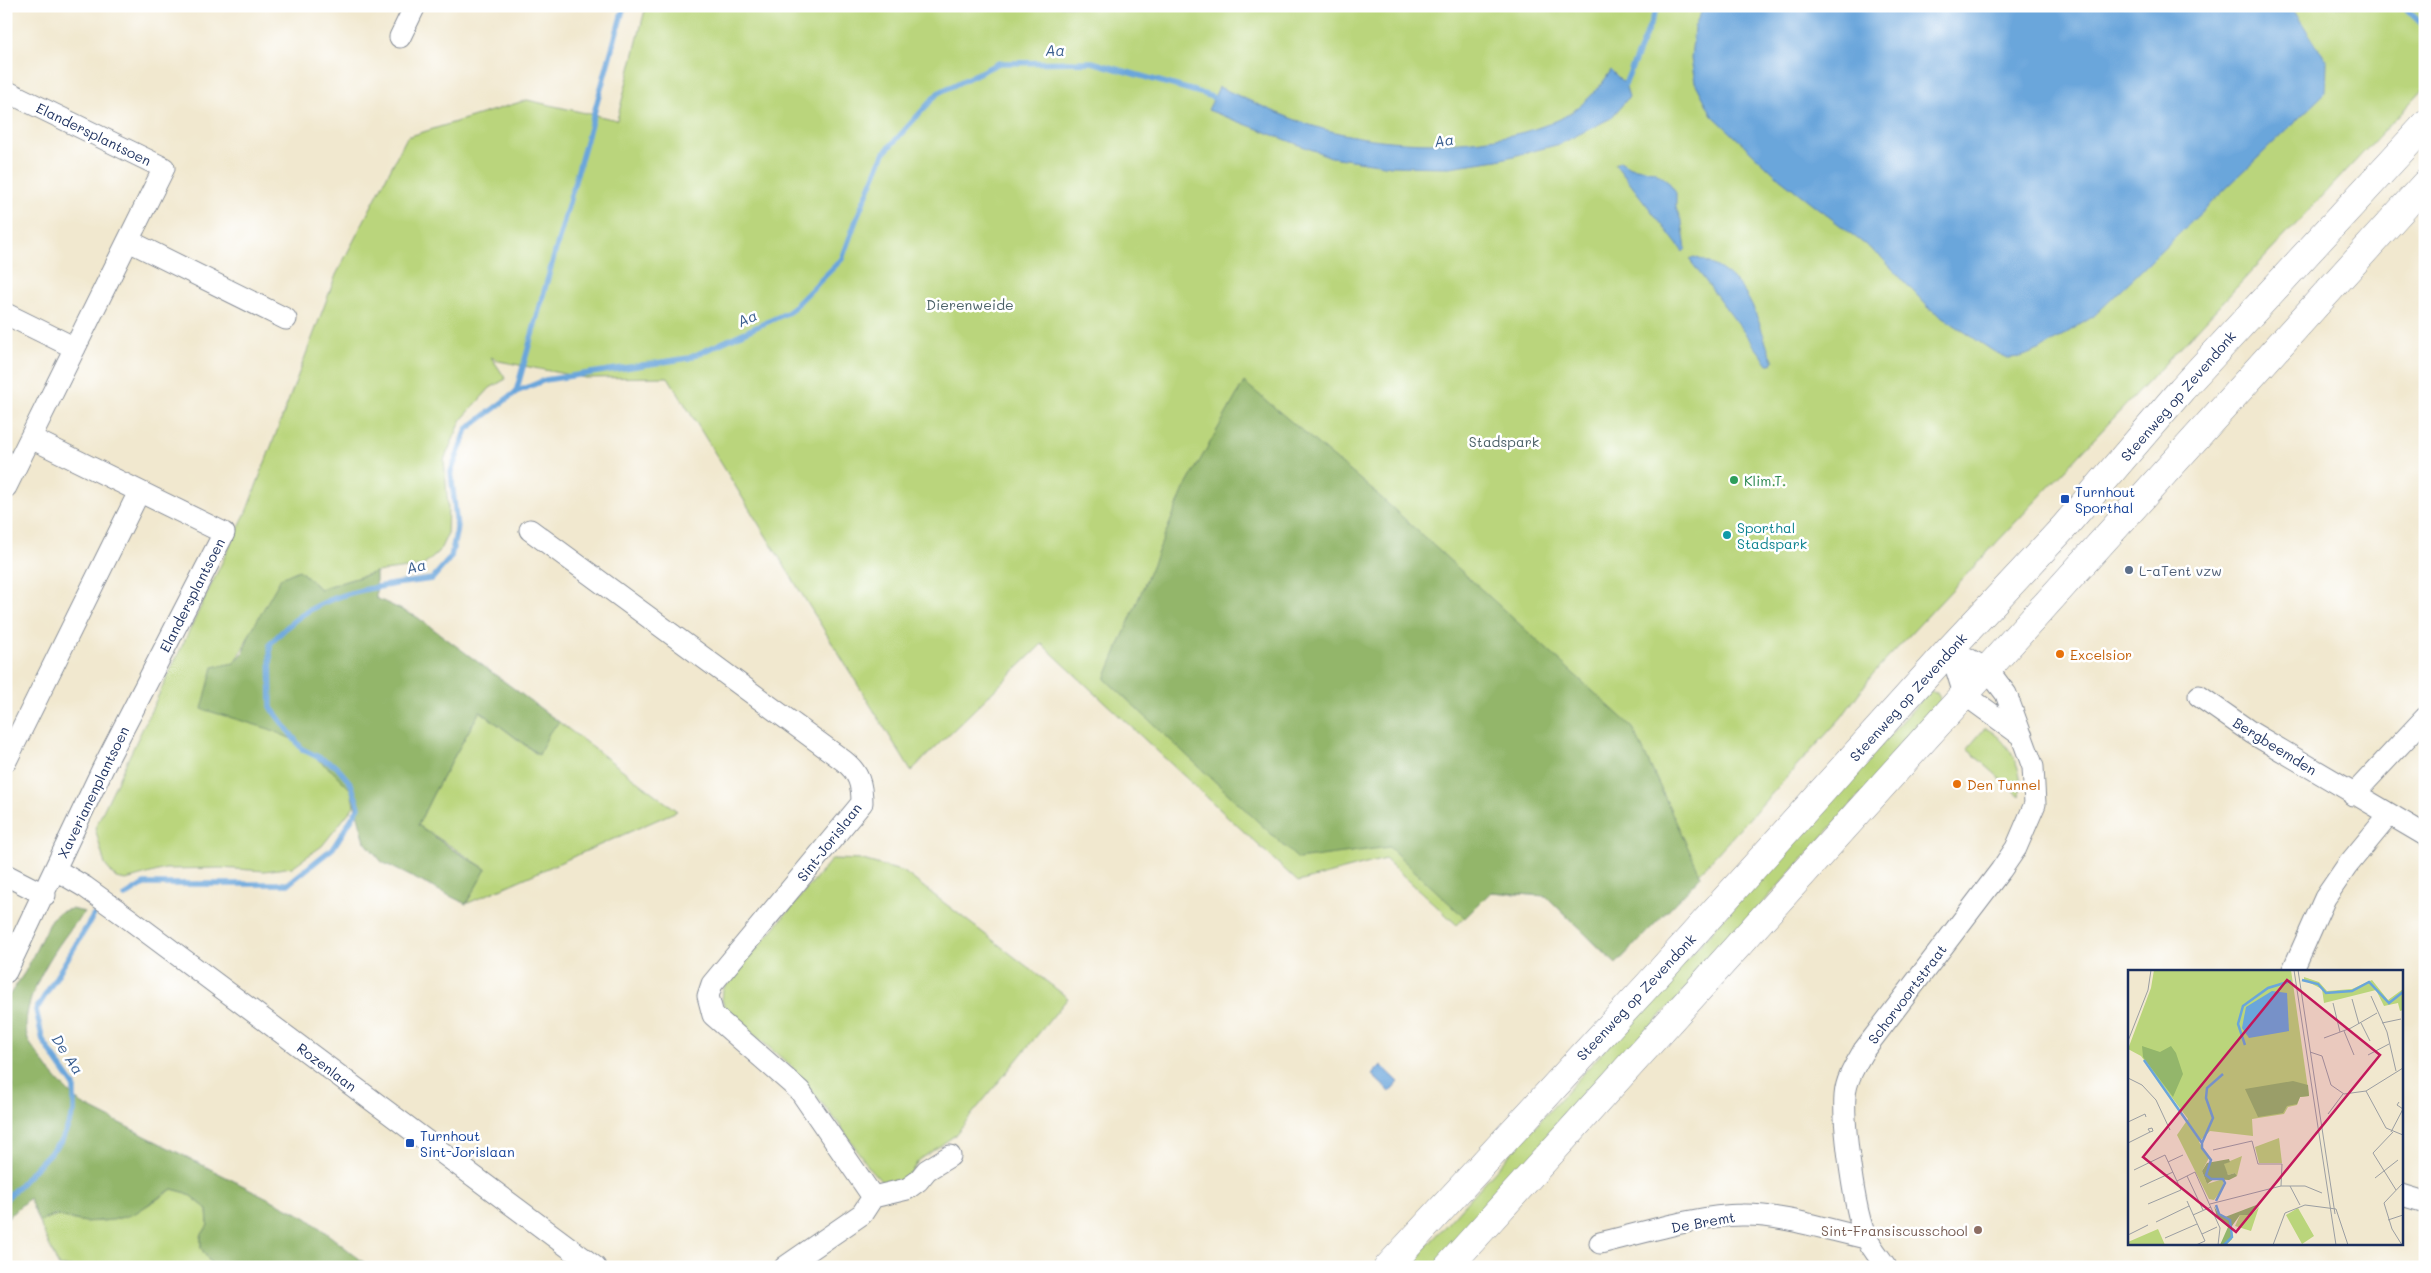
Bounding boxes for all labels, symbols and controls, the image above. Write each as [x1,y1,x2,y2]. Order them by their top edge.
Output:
water label: Aa [1045,40,1065,60]
street label: Elandersplantsoen [33,98,155,170]
water label: Aa [1433,129,1455,151]
park label: Dierenweide [926,295,1014,314]
water label: Aa [734,305,760,331]
street label: Steenweg op Zevendonk [2116,327,2240,465]
park label: Stadspark [1469,432,1539,451]
place label: Klim.T. [1744,471,1786,490]
marker: Klim.T. [1728,474,1740,486]
place label: Turnhout Sporthal [2075,482,2135,517]
marker: Turnhout Sporthal [2059,493,2071,505]
place label: Sporthal Stadspark [1737,518,1807,553]
marker: Sporthal Stadspark [1721,529,1733,541]
street label: Elandersplantsoen [155,535,229,655]
water label: Aa [404,554,428,578]
place label: L-aTent vzw [2139,561,2222,580]
marker: L-aTent vzw [2123,564,2135,576]
street label: Steenweg op Zevendonk [1845,629,1971,765]
place label: Excelsior [2070,645,2132,664]
marker: Excelsior [2054,648,2066,660]
street label: Bergbeemden [2230,713,2320,779]
street label: Xaverianenplantsoen [53,723,133,861]
place label: Den Tunnel [1967,775,2041,794]
marker: Den Tunnel [1951,778,1963,790]
street label: Sint-Jorislaan [792,799,866,885]
street label: Steenweg op Zevendonk [1572,929,1700,1065]
street label: Schorvoortstraat [1863,940,1951,1048]
inset map [2128,970,2404,1246]
water label: De Aa [48,1030,88,1078]
street label: Rozenlaan [293,1038,361,1096]
place label: Turnhout Sint-Jorislaan [420,1126,515,1161]
marker: Turnhout Sint-Jorislaan [404,1137,416,1149]
street label: De Bremt [1670,1207,1736,1237]
place label: Sint-Fransiscusschool [1821,1221,1968,1240]
marker: Sint-Fransiscusschool [1972,1224,1984,1236]

